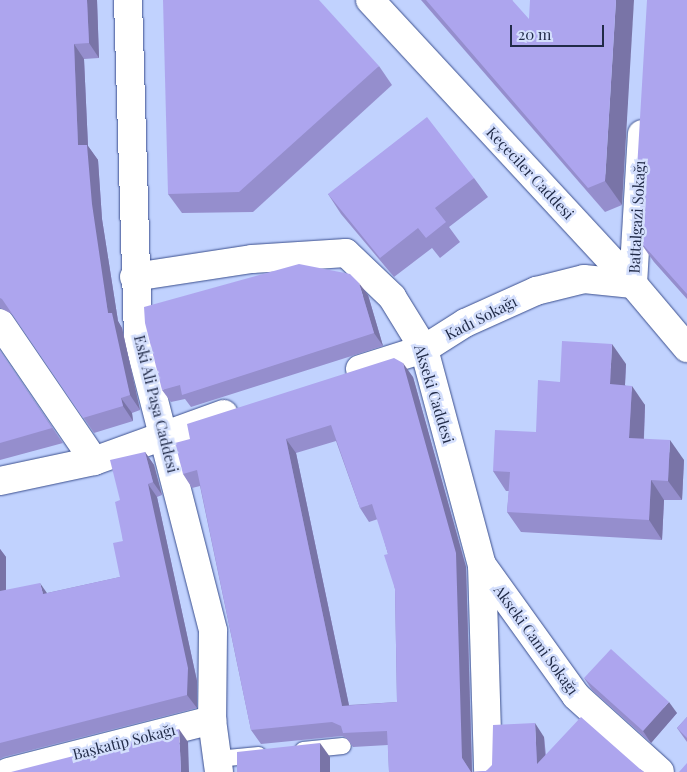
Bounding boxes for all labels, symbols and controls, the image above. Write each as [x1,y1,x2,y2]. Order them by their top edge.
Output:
scale bar [512,15,606,47]
text: 20 m [518,24,551,44]
street label: Keçeciler Caddesi [482,123,578,223]
street label: Battalgazi Sokağı [625,160,649,274]
street label: Kadı Sokağı [442,292,520,344]
street label: Eski Ali Paşa Caddesi [130,333,182,475]
street label: Akseki Caddesi [410,342,458,446]
street label: Akseki Cami Sokağı [490,581,582,699]
street label: Başkatip Sokağı [71,721,177,763]

